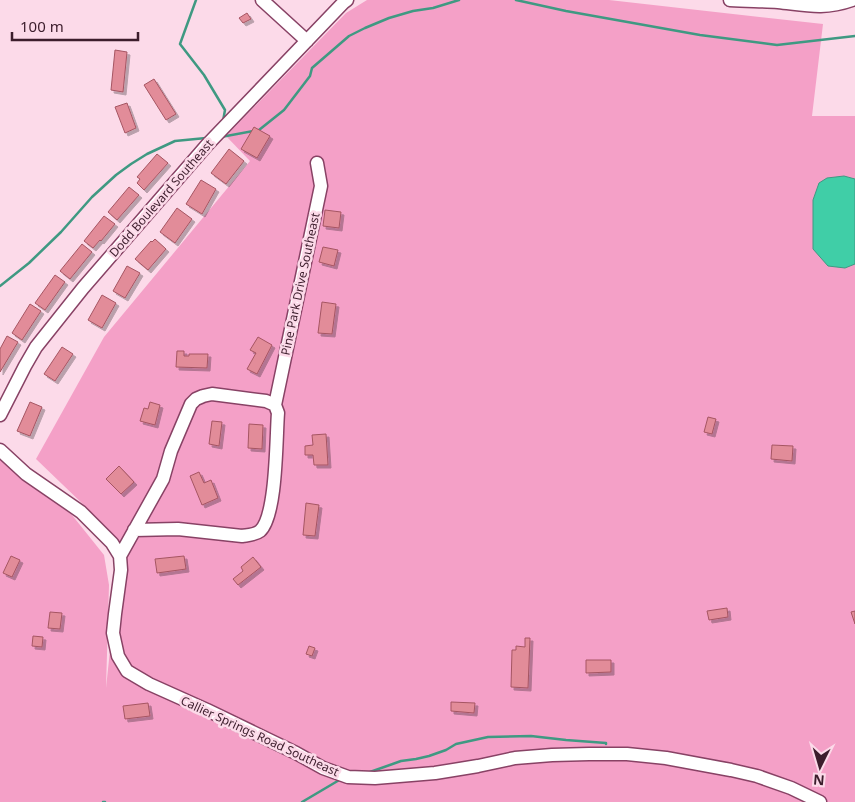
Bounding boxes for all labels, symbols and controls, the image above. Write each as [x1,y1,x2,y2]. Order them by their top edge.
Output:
scale bar [12,10,139,42]
text: 100 m [20,16,64,36]
street label: Dodd Boulevard Southeast [105,135,217,260]
street label: Pine Park Drive Southeast [277,210,324,357]
street label: Callier Springs Road Southeast [178,692,342,780]
north arrow [795,742,845,792]
text: N [812,770,825,790]

